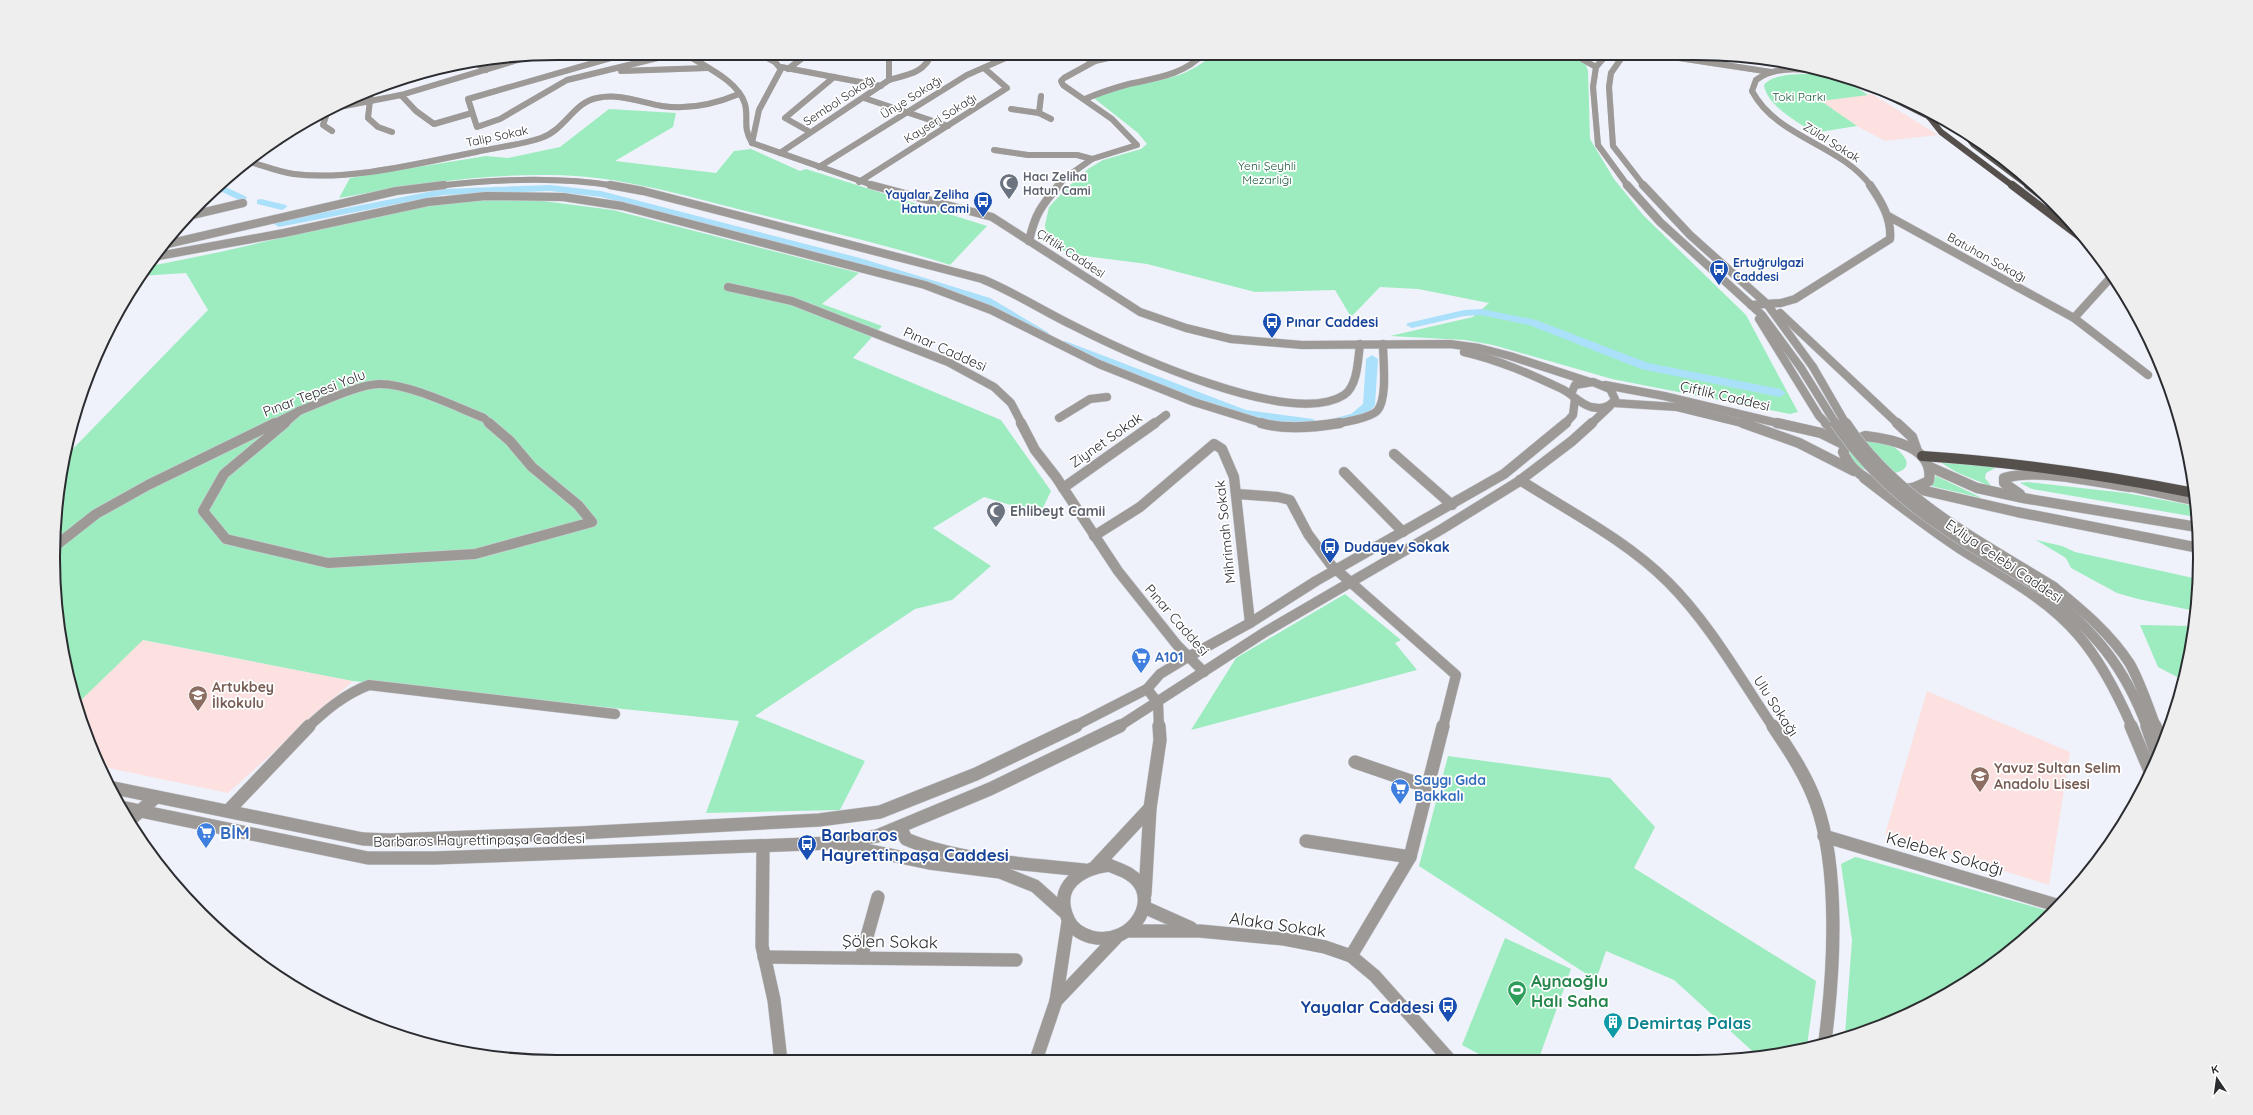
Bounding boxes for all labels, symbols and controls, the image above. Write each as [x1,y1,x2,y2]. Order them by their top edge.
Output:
street label: Sembol Sokağı [800,71,878,129]
street label: Ünye Sokağı [877,72,945,122]
park label: Toki Parkı [1772,89,1826,104]
street label: Kayseri Sokağı [901,90,979,146]
street label: Zülal Sokak [1801,119,1863,165]
street label: Talip Sokak [464,122,530,150]
park label: Yeni Şeyhli Mezarlığı [1238,158,1296,187]
place label: Hacı Zeliha Hatun Cami [1023,169,1091,198]
mosque icon: Hacı Zeliha Hatun Cami [998,172,1020,200]
place label: Yayalar Zeliha Hatun Cami [885,187,969,216]
bus stop icon: Yayalar Zeliha Hatun Cami [972,190,994,218]
street label: Çiftlik Caddesi [1034,225,1108,281]
street label: Batuhan Sokağı [1945,229,2029,285]
place label: Ertuğrulgazi Caddesi [1733,255,1804,284]
bus stop icon: Ertuğrulgazi Caddesi [1708,258,1730,286]
bus stop icon: Pınar Caddesi [1261,311,1283,339]
place label: Pınar Caddesi [1286,313,1378,331]
street label: Pınar Caddesi [901,323,989,375]
street label: Pınar Tepesi Yolu [260,365,368,421]
street label: Çiftlik Caddesi [1678,377,1772,415]
street label: Ziynet Sokak [1066,408,1146,472]
street label: Mihrimah Sokak [1211,480,1239,584]
mosque icon: Ehlibeyt Camii [985,500,1007,528]
place label: Ehlibeyt Camii [1010,502,1105,520]
street label: Evliya Çelebi Caddesi [1942,515,2066,607]
bus stop icon: Dudayev Sokak [1319,536,1341,564]
place label: Dudayev Sokak [1344,538,1450,556]
street label: Pınar Caddesi [1141,580,1213,660]
supermarket icon: A101 [1130,646,1152,674]
place label: A101 [1155,648,1183,666]
street label: Ulu Sokağı [1750,672,1802,740]
place label: Artukbey İlkokulu [212,678,274,712]
school or university icon: Artukbey İlkokulu [187,684,209,712]
place label: Yavuz Sultan Selim Anadolu Lisesi [1994,759,2121,793]
school or university icon: Yavuz Sultan Selim Anadolu Lisesi [1969,765,1991,793]
place label: Saygı Gıda Bakkalı [1414,771,1486,805]
supermarket icon: Saygı Gıda Bakkalı [1389,777,1411,805]
supermarket icon: BİM [195,821,217,849]
place label: BİM [220,822,250,843]
place label: Barbaros Hayrettinpaşa Caddesi [821,824,1009,865]
street label: Kelebek Sokağı [1884,826,2006,880]
street label: Barbaros Hayrettinpaşa Caddesi [373,829,585,851]
bus stop icon: Barbaros Hayrettinpaşa Caddesi [796,833,818,861]
street label: Alaka Sokak [1228,907,1328,941]
street label: Şölen Sokak [842,930,938,952]
place label: Aynaoğlu Halı Saha [1531,970,1609,1011]
sports icon: Aynaoğlu Halı Saha [1506,979,1528,1007]
bus stop icon: Yayalar Caddesi [1437,995,1459,1023]
place label: Yayalar Caddesi [1301,996,1434,1017]
building icon: Demirtaş Palas [1602,1011,1624,1039]
place label: Demirtaş Palas [1627,1012,1751,1033]
north arrow [2197,1059,2237,1099]
text: K [2210,1062,2220,1077]

